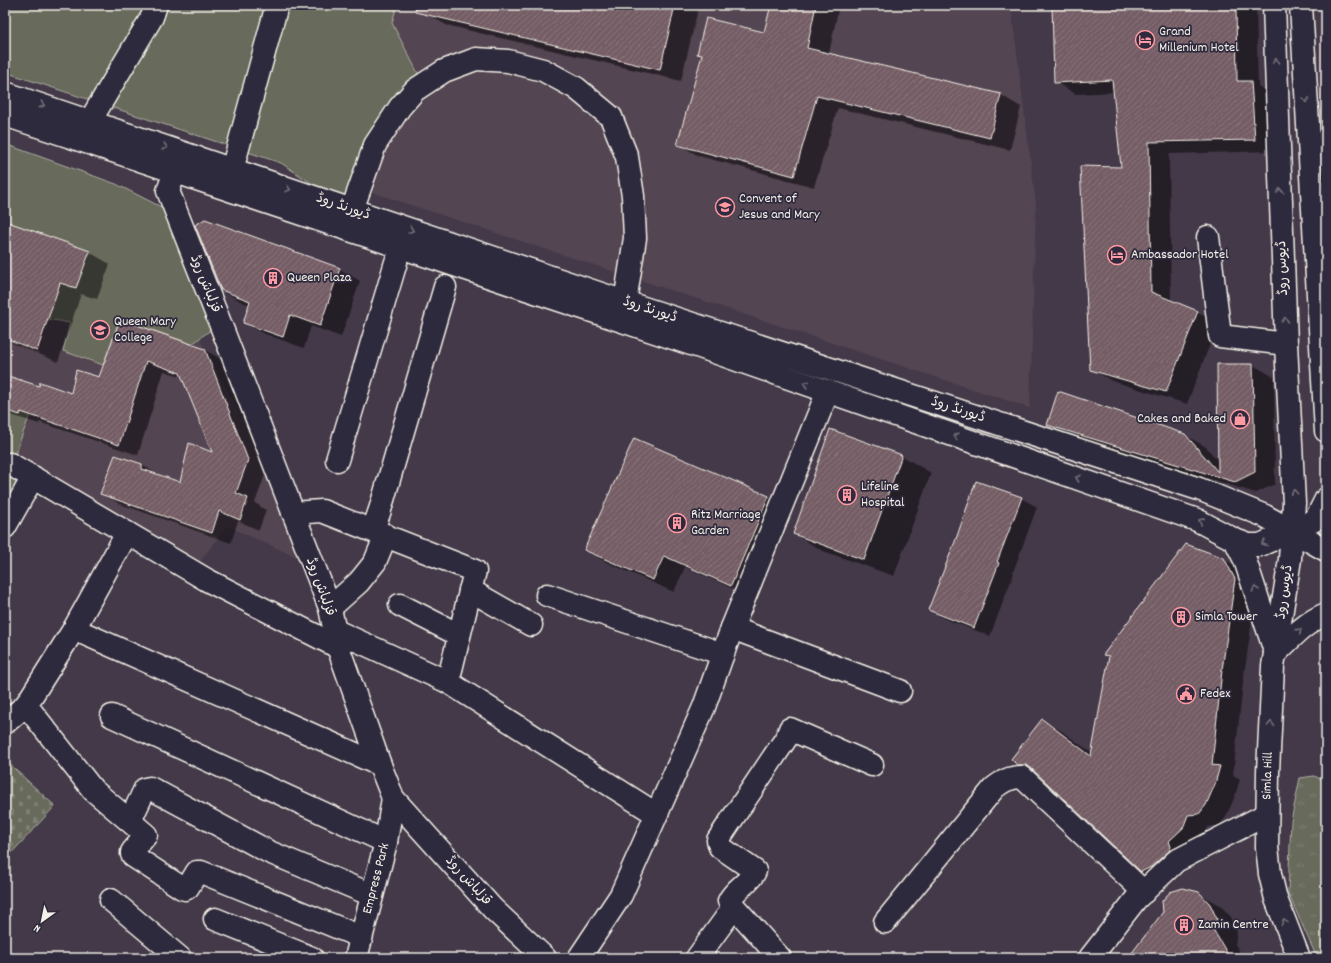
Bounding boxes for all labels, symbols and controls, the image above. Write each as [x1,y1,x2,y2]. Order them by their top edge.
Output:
place label: Grand Millenium Hotel [1159,22,1239,58]
hotel icon: Grand Millenium Hotel [1134,29,1156,51]
one-way arrow [1272,58,1280,64]
one-way arrow [1302,97,1310,103]
one-way arrow [38,101,45,109]
one-way arrow [161,142,168,151]
one-way arrow [285,184,292,193]
one-way arrow [1276,187,1285,194]
street label: ڈیورنڈ روڈ [313,188,373,226]
place label: Convent of Jesus and Mary [739,189,820,225]
school or university icon: Convent of Jesus and Mary [714,196,736,218]
one-way arrow [408,226,415,234]
street label: ڈیوس روڈ [1272,240,1294,296]
hotel icon: Ambassador Hotel [1106,244,1128,266]
place label: Ambassador Hotel [1131,245,1229,265]
street label: قزلباش روڈ [184,252,226,316]
building icon: Queen Plaza [262,267,284,289]
place label: Queen Plaza [287,268,352,288]
street label: ڈیورنڈ روڈ [620,292,680,328]
place label: Queen Mary College [114,312,176,348]
one-way arrow [1281,317,1289,323]
school or university icon: Queen Mary College [89,319,111,341]
one-way arrow [803,380,810,388]
street label: ڈیورنڈ روڈ [928,392,988,428]
shop icon: Cakes and Baked [1229,408,1251,430]
place label: Cakes and Baked [1137,409,1226,429]
one-way arrow [952,432,959,440]
one-way arrow [1075,474,1082,483]
place label: Lifeline Hospital [861,477,905,513]
building icon: Lifeline Hospital [836,484,858,506]
one-way arrow [1289,489,1298,495]
place label: Ritz Marriage Garden [691,505,761,541]
building icon: Ritz Marriage Garden [666,512,688,534]
one-way arrow [1198,518,1205,526]
one-way arrow [1261,538,1268,546]
street label: قزلباش روڈ [300,555,340,619]
street label: ڈیوس روڈ [1271,563,1299,621]
one-way arrow [1251,586,1259,593]
building icon: Simla Tower [1170,606,1192,628]
place label: Simla Tower [1195,607,1258,627]
one-way arrow [1295,629,1302,636]
public building icon: Fedex [1175,683,1197,705]
place label: Fedex [1200,684,1230,704]
one-way arrow [1266,721,1275,727]
street label: Simla Hill [1257,751,1279,800]
street label: Empress Park [358,841,395,916]
street label: قزلباش روڈ [440,852,496,910]
north arrow [22,901,62,941]
building icon: Zamin Centre [1173,914,1195,936]
place label: Zamin Centre [1198,915,1269,935]
one-way arrow [1281,918,1289,925]
text: N [31,919,44,936]

